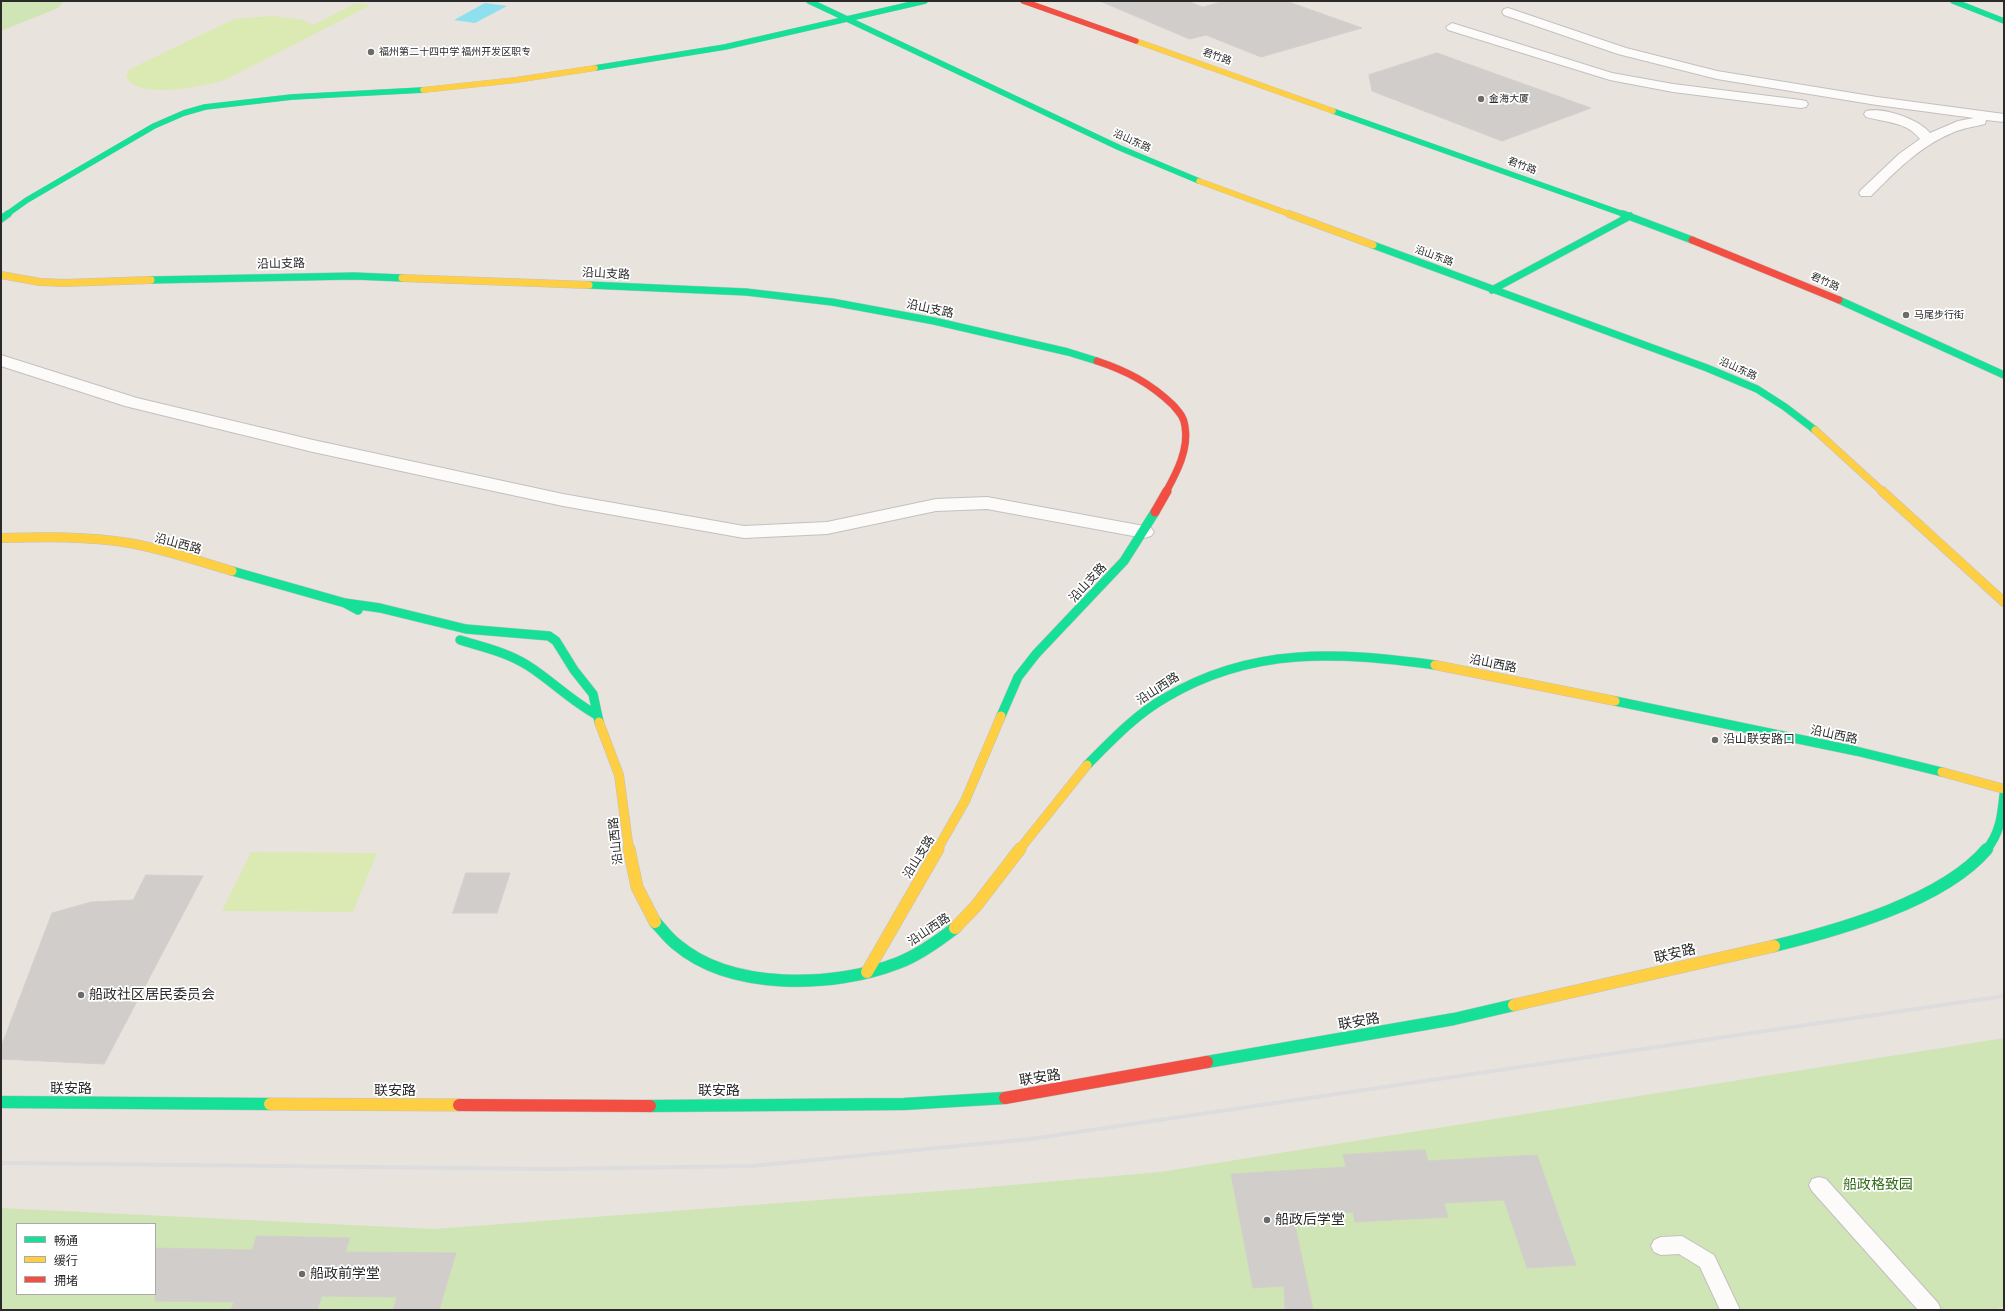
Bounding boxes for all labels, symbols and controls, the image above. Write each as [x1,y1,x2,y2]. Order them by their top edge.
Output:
place label: 福州第二十四中学 福州开发区职专 [379,46,531,58]
street label: 君竹路 [1201,46,1233,68]
marker: 福州第二十四中学 福州开发区职专 [366,47,376,57]
place label: 金海大厦 [1489,93,1529,105]
marker: 金海大厦 [1476,94,1486,104]
street label: 沿山东路 [1111,127,1153,155]
street label: 君竹路 [1506,155,1538,177]
street label: 沿山东路 [1413,244,1455,268]
street label: 沿山支路 [257,256,305,272]
street label: 沿山支路 [582,266,630,282]
street label: 君竹路 [1809,270,1841,294]
street label: 沿山支路 [905,297,955,321]
place label: 马尾步行街 [1914,309,1964,321]
marker: 马尾步行街 [1901,310,1911,320]
street label: 沿山东路 [1717,355,1759,383]
street label: 沿山西路 [153,531,203,557]
street label: 沿山支路 [1066,561,1110,605]
street label: 沿山西路 [1468,652,1518,676]
street label: 沿山西路 [1134,670,1182,708]
street label: 沿山西路 [1809,723,1859,747]
place label: 沿山联安路口 [1723,733,1795,747]
marker: 沿山联安路口 [1710,735,1720,745]
street label: 沿山西路 [606,816,626,866]
street label: 沿山支路 [900,833,938,881]
street label: 沿山西路 [905,911,953,949]
street label: 联安路 [1653,941,1697,967]
place label: 船政社区居民委员会 [89,987,215,1003]
marker: 船政社区居民委员会 [76,990,86,1000]
street label: 联安路 [1337,1010,1381,1034]
street label: 联安路 [1018,1066,1062,1090]
street label: 联安路 [50,1081,92,1097]
street label: 联安路 [374,1083,416,1099]
street label: 联安路 [698,1083,740,1099]
park label: 船政格致园 [1843,1177,1913,1193]
place label: 船政后学堂 [1275,1212,1345,1228]
marker: 船政后学堂 [1262,1215,1272,1225]
legend [16,1223,156,1295]
text: 畅通 [54,1233,78,1248]
text: 缓行 [54,1253,78,1268]
place label: 船政前学堂 [310,1266,380,1282]
marker: 船政前学堂 [297,1269,307,1279]
text: 拥堵 [54,1273,78,1288]

